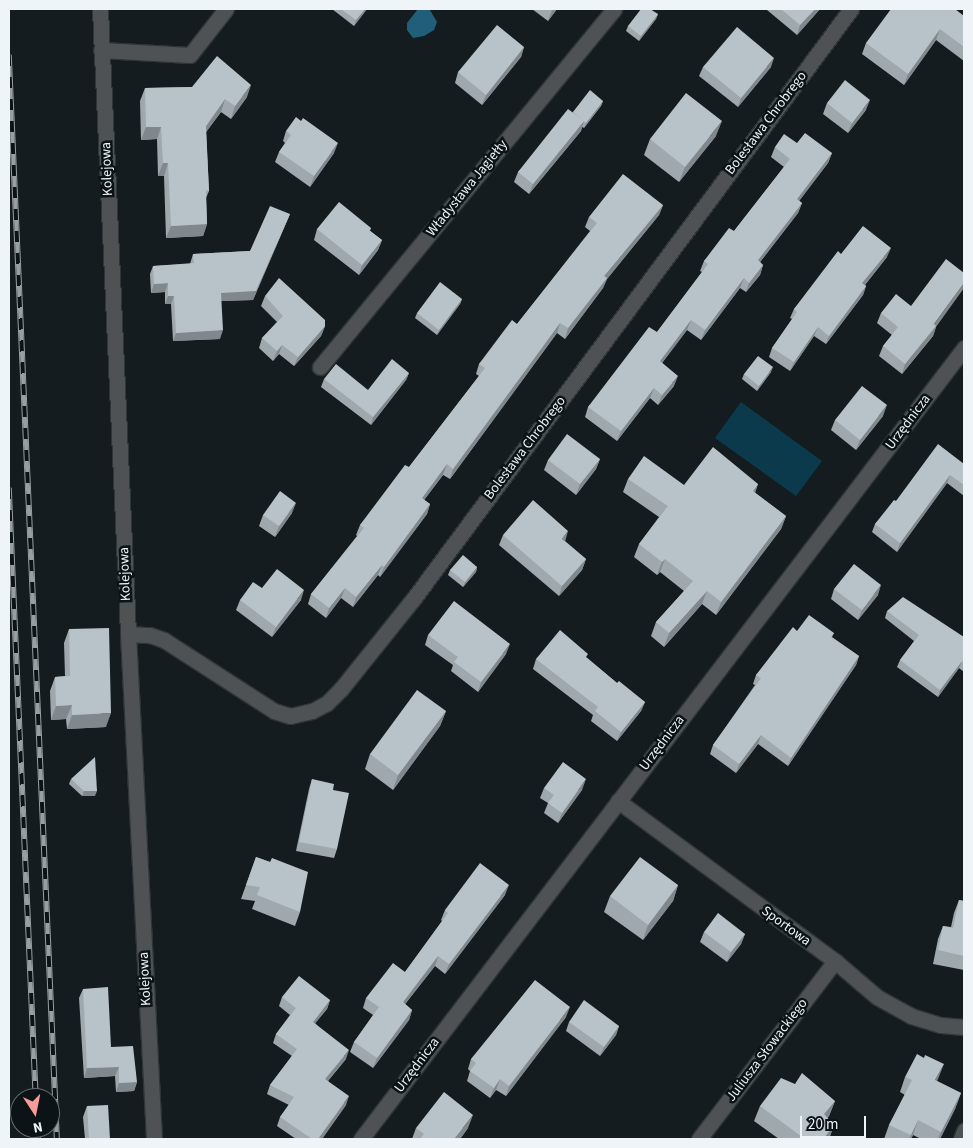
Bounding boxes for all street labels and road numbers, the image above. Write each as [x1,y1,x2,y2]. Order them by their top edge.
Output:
street label: Bolesława Chrobrego [722,68,810,178]
street label: Władysława Jagiełły [423,136,511,240]
street label: Kolejowa [98,142,116,196]
street label: Urzędnicza [882,391,934,453]
street label: Bolesława Chrobrego [481,393,569,503]
street label: Kolejowa [116,547,134,601]
street label: Urzędnicza [636,712,688,774]
street label: Sportowa [758,903,814,949]
street label: Kolejowa [135,952,155,1006]
street label: Juliusza Słowackiego [723,995,811,1105]
street label: Urzędnicza [391,1034,443,1096]

